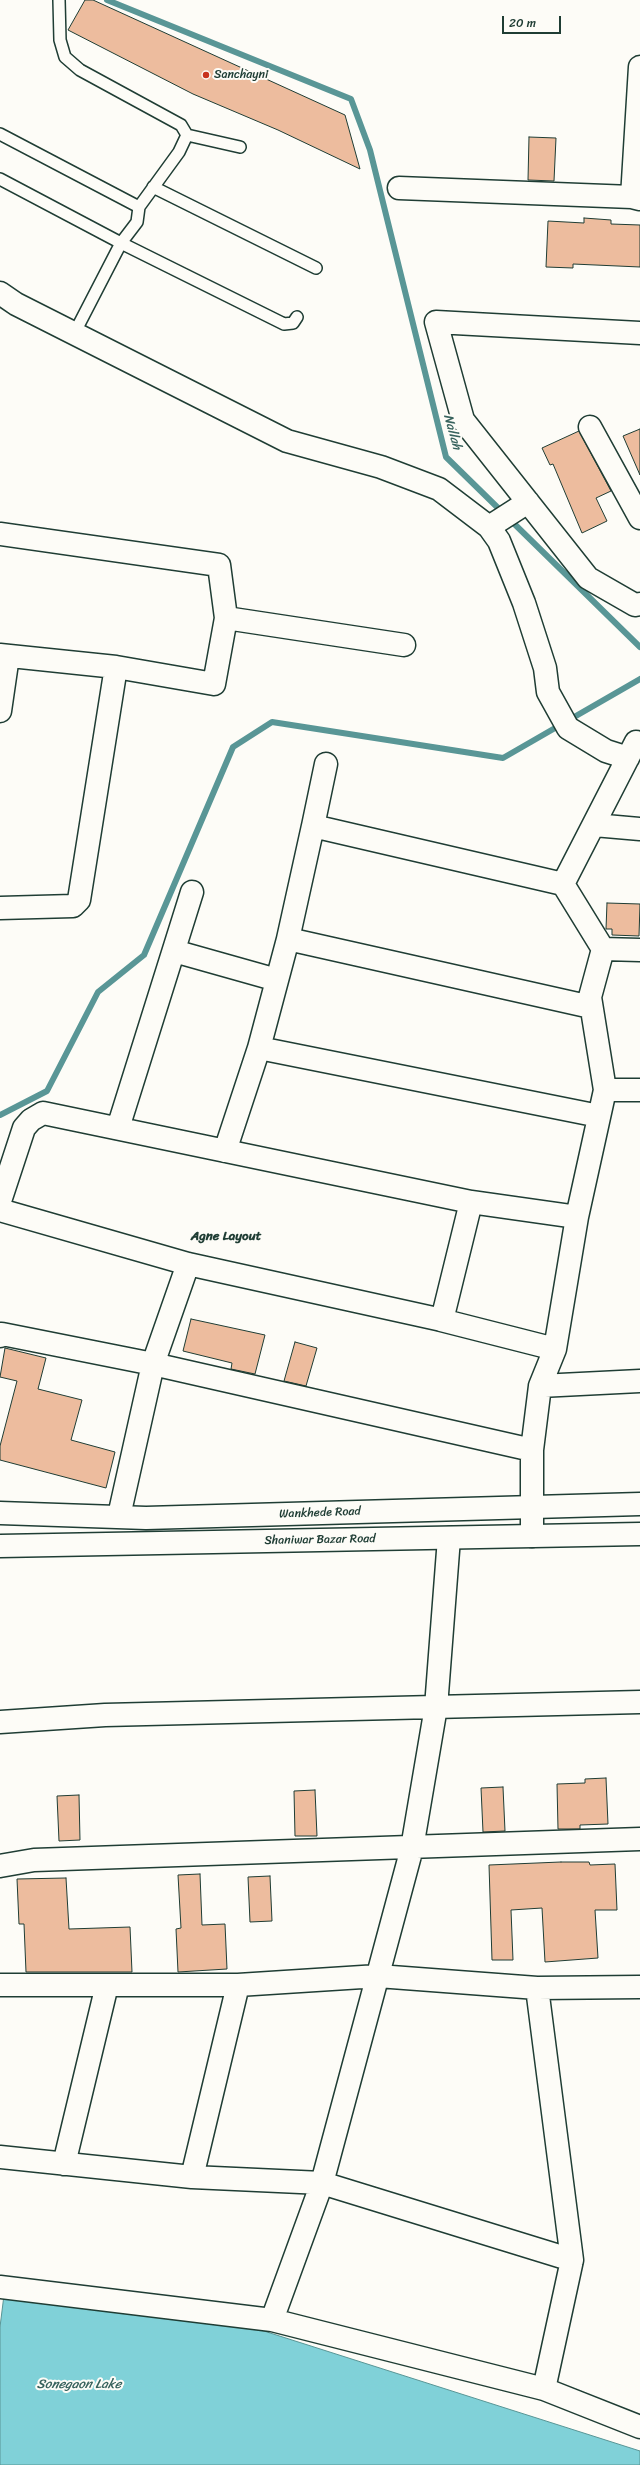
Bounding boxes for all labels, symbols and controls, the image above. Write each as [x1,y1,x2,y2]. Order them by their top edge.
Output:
scale bar [504,8,563,34]
text: 20 m [509,12,536,34]
place label: Sanchayni [214,68,268,82]
marker: Sanchayni [201,70,211,80]
water label: Nallah [440,412,464,452]
district label: Agne Layout [191,1229,261,1245]
street label: Wankhede Road [279,1504,361,1522]
street label: Shaniwar Bazar Road [264,1532,376,1548]
water label: Sonegaon Lake [37,2377,121,2393]

